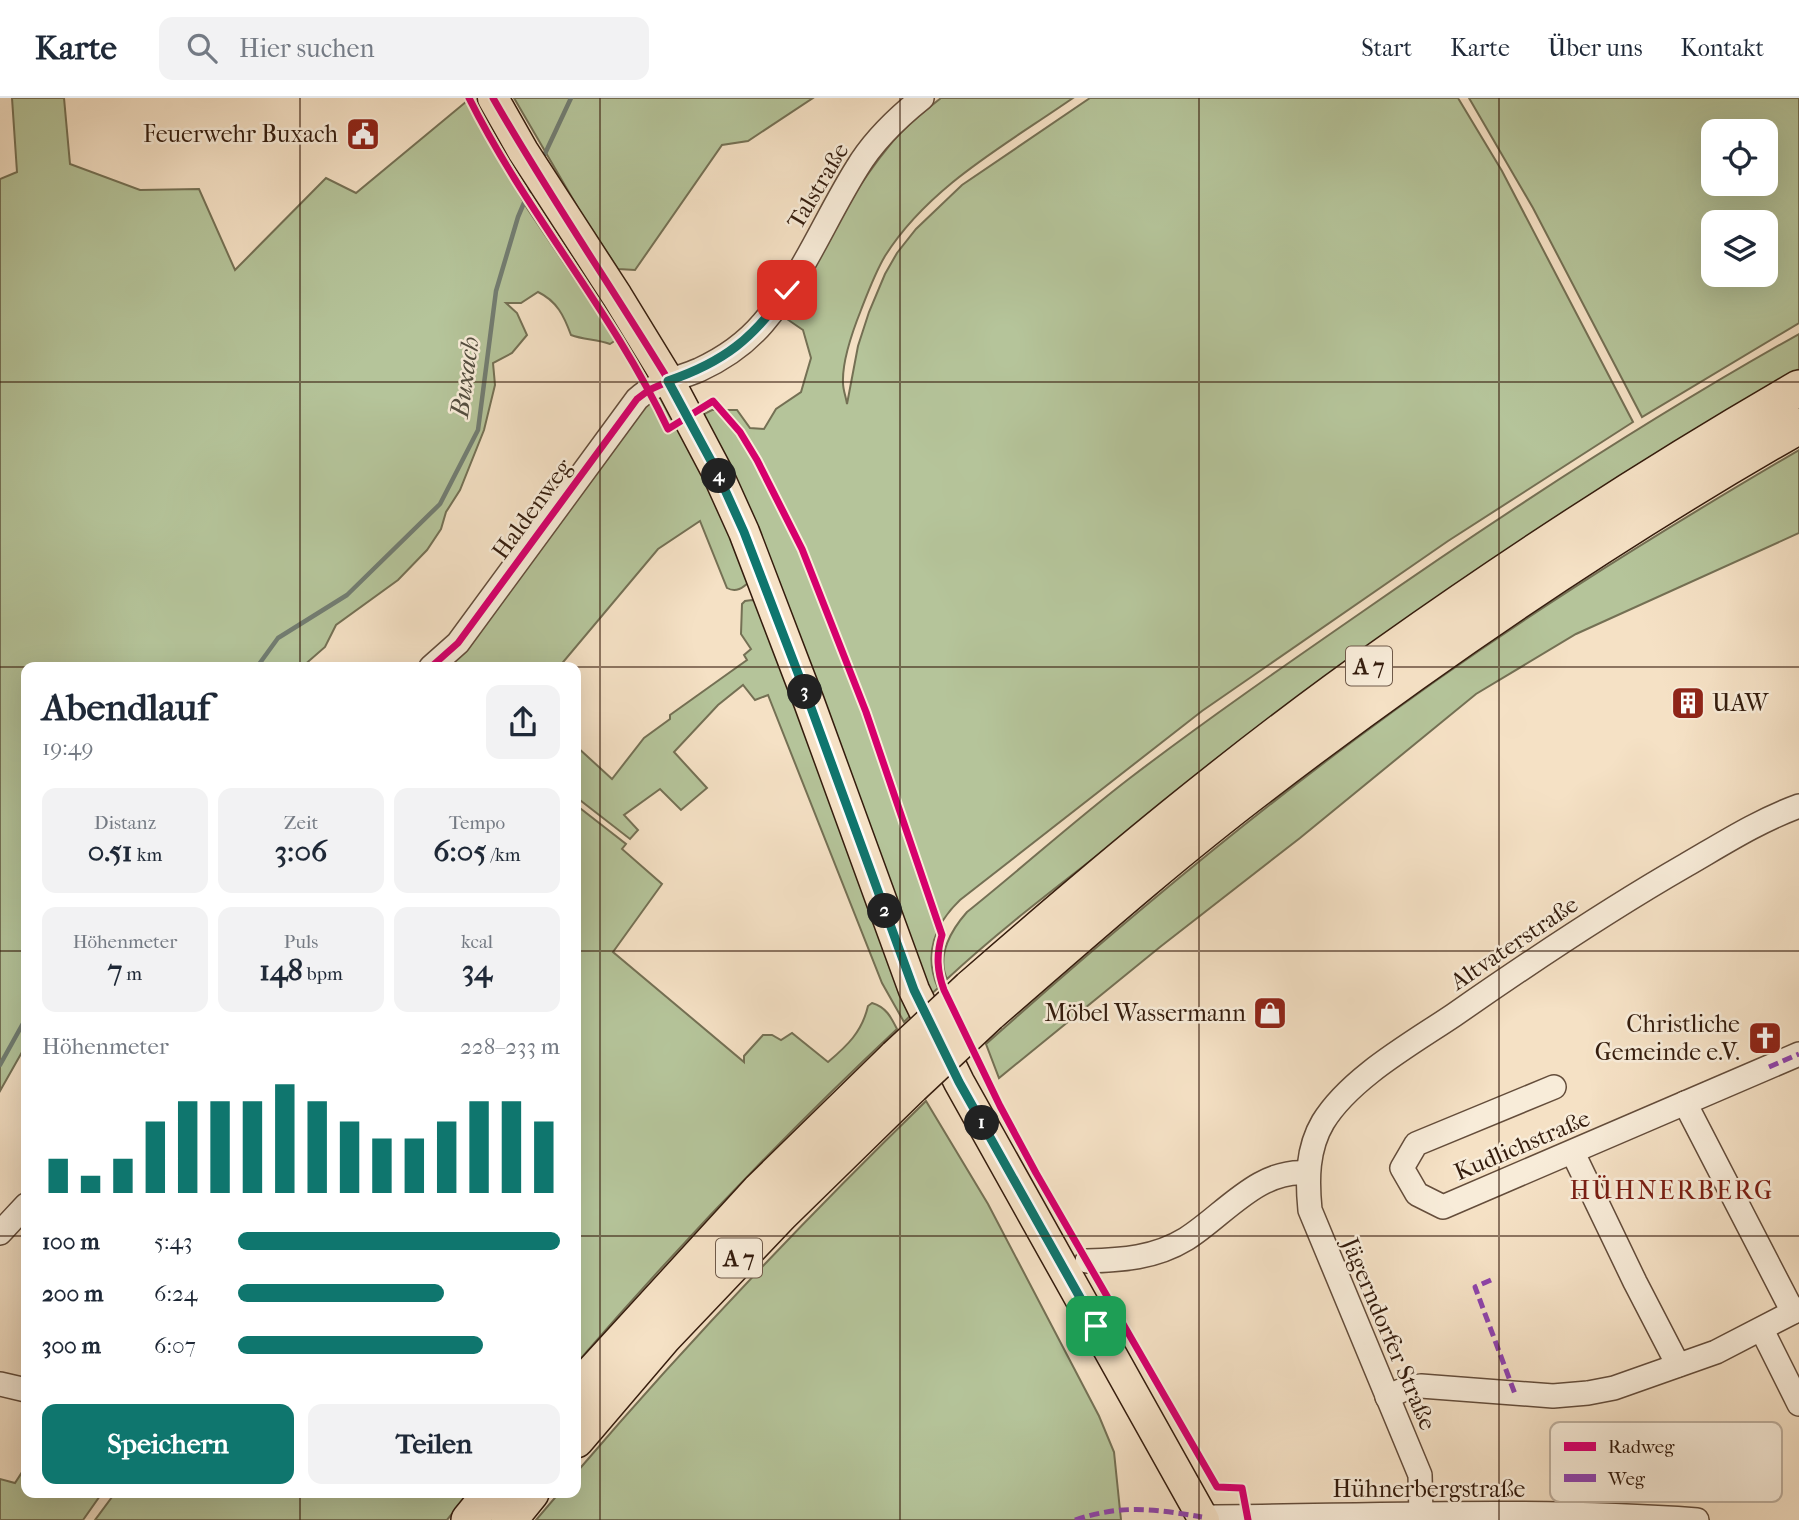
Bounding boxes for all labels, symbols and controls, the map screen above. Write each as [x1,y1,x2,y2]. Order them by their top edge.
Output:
search box [159,17,649,80]
text: Karte [35,29,117,68]
icon: search [183,29,221,67]
text: Hier suchen [239,33,375,64]
text: Start [1361,34,1412,62]
text: Karte [1450,34,1510,62]
text: Über uns [1548,34,1643,62]
text: Kontakt [1681,34,1764,62]
public building icon: Feuerwehr Buxach [344,115,382,153]
map controls [1701,119,1778,287]
button: locate [1701,119,1778,196]
place label: Feuerwehr Buxach [143,120,339,148]
street label: Talstraße [781,138,855,234]
button: layers [1701,210,1778,287]
pin [757,260,817,320]
icon: check [768,271,806,309]
water label: Buxach [444,335,486,421]
street label: Haldenweg [486,452,578,565]
pin: 4 [702,458,736,494]
text: 4 [713,464,724,486]
road number: A 7 [1346,646,1392,686]
pin: 3 [788,674,822,710]
text: 3 [801,680,808,702]
building icon: UAW [1669,684,1707,722]
text: Abendlauf [42,685,210,730]
button: share [486,685,560,759]
place label: UAW [1712,689,1770,717]
text: 19:49 [42,734,93,761]
text: Distanz [94,812,156,834]
text: Zeit [284,812,318,834]
text: Tempo [449,812,505,834]
text: 0.51 [88,834,133,869]
text: 3:06 [275,834,327,869]
text: 6:05 [433,834,486,869]
text: km [133,844,162,866]
text: /km [486,844,521,866]
street label: Altvaterstraße [1444,890,1583,997]
pin: 2 [868,894,903,928]
text: 2 [880,899,889,921]
text: Höhenmeter [73,931,177,953]
text: Puls [284,931,318,953]
text: kcal [461,931,493,953]
text: 7 [108,953,122,988]
text: 148 [259,953,303,988]
text: 34 [462,953,492,988]
text: m [122,963,142,985]
text: bpm [303,963,343,985]
shop icon: Möbel Wassermann [1251,994,1289,1032]
place label: Möbel Wassermann [1044,999,1246,1027]
place label: Christliche Gemeinde e.V. [1595,1010,1740,1066]
church icon: Christliche Gemeinde e.V. [1746,1019,1784,1057]
text: Höhenmeter [42,1033,169,1060]
text: 228–233 m [460,1033,560,1060]
street label: Kudlichstraße [1450,1104,1594,1186]
pin: 1 [964,1105,1000,1140]
text: 1 [978,1111,985,1133]
district label: HÜHNERBERG [1570,1175,1774,1206]
text: 100 m [42,1228,100,1255]
text: 5:43 [154,1228,193,1255]
street label: Jägerndorfer Straße [1335,1232,1442,1434]
road number: A 7 [716,1238,762,1278]
text: 200 m [42,1280,103,1307]
text: 6:24 [154,1280,197,1307]
pin [1066,1296,1126,1356]
icon: arrive [1077,1307,1115,1345]
text: 300 m [42,1332,101,1359]
text: 6:07 [154,1332,196,1359]
button: Speichern [42,1404,294,1484]
button: Teilen [308,1404,560,1484]
legend [1550,1422,1782,1502]
text: Radweg [1608,1436,1675,1458]
text: Weg [1607,1468,1646,1490]
street label: Hühnerbergstraße [1333,1475,1526,1503]

